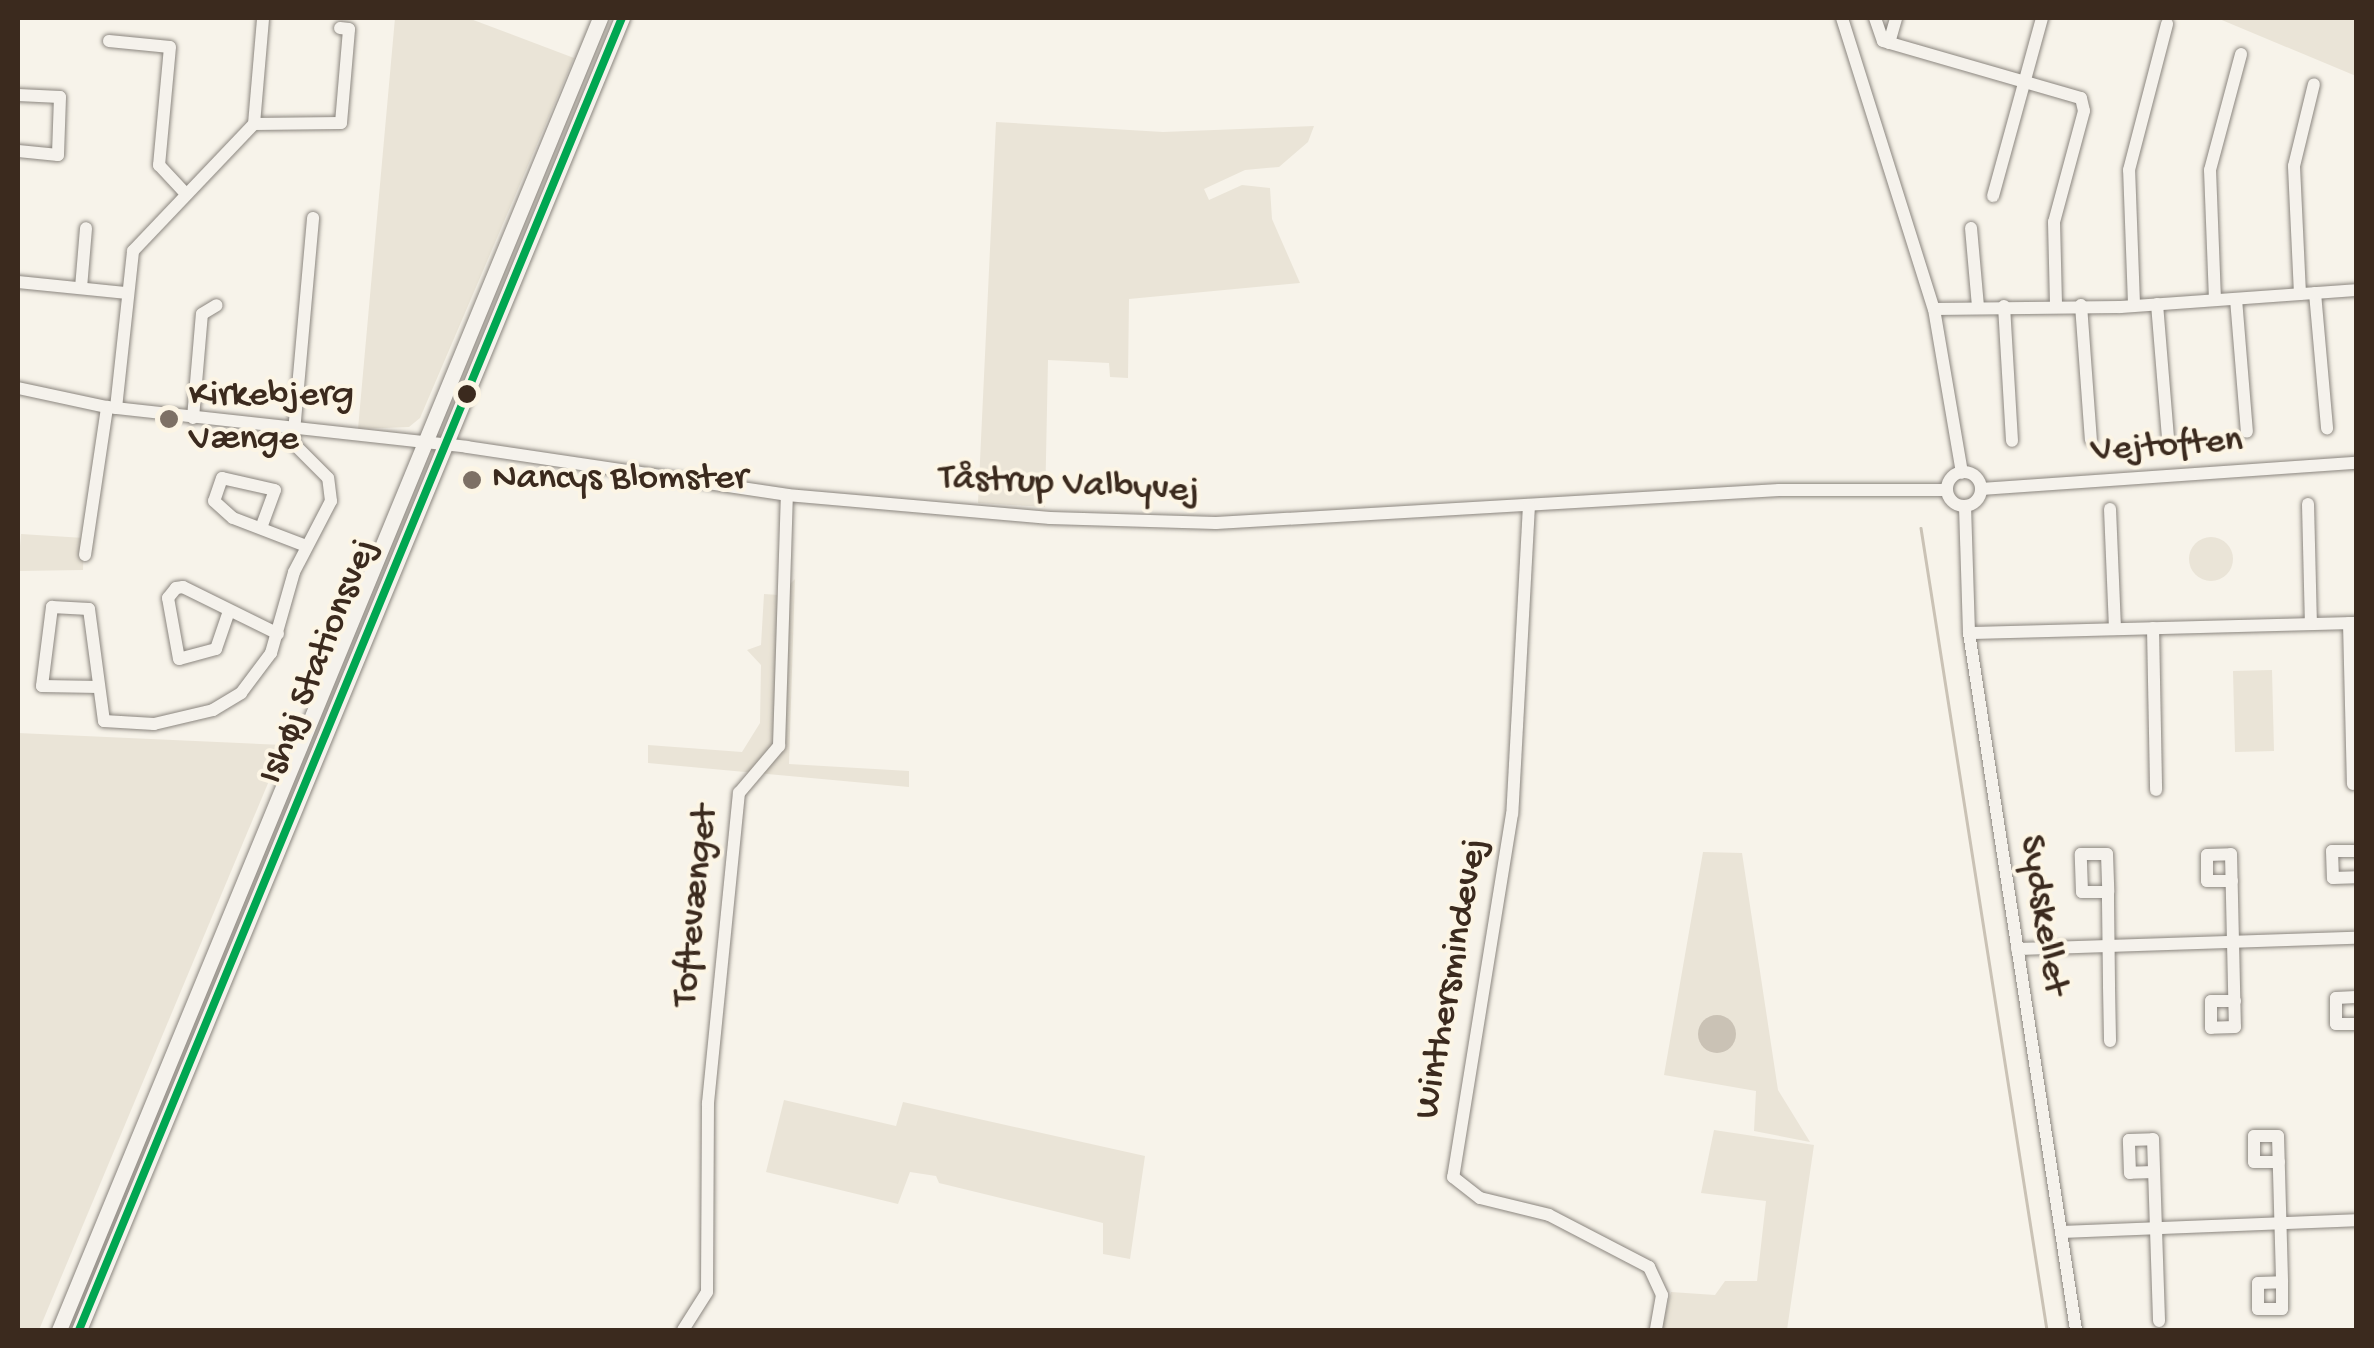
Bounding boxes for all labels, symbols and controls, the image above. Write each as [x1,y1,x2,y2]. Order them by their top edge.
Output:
place label: Kirkebjerg Vænge [189,374,354,464]
unlabelled marker [457,384,477,404]
marker: Kirkebjerg Vænge [158,408,180,430]
street label: Vejtoften [2090,419,2244,475]
street label: Tåstrup Valbyvej [937,456,1201,516]
place label: Nancys Blomster [492,457,748,503]
marker: Nancys Blomster [461,469,483,491]
street label: Ishøj Stationsvej [250,533,390,791]
street label: Toftevænget [664,803,730,1009]
street label: Sydskellet [2007,832,2077,998]
street label: Winthersmindevej [1406,835,1500,1123]

